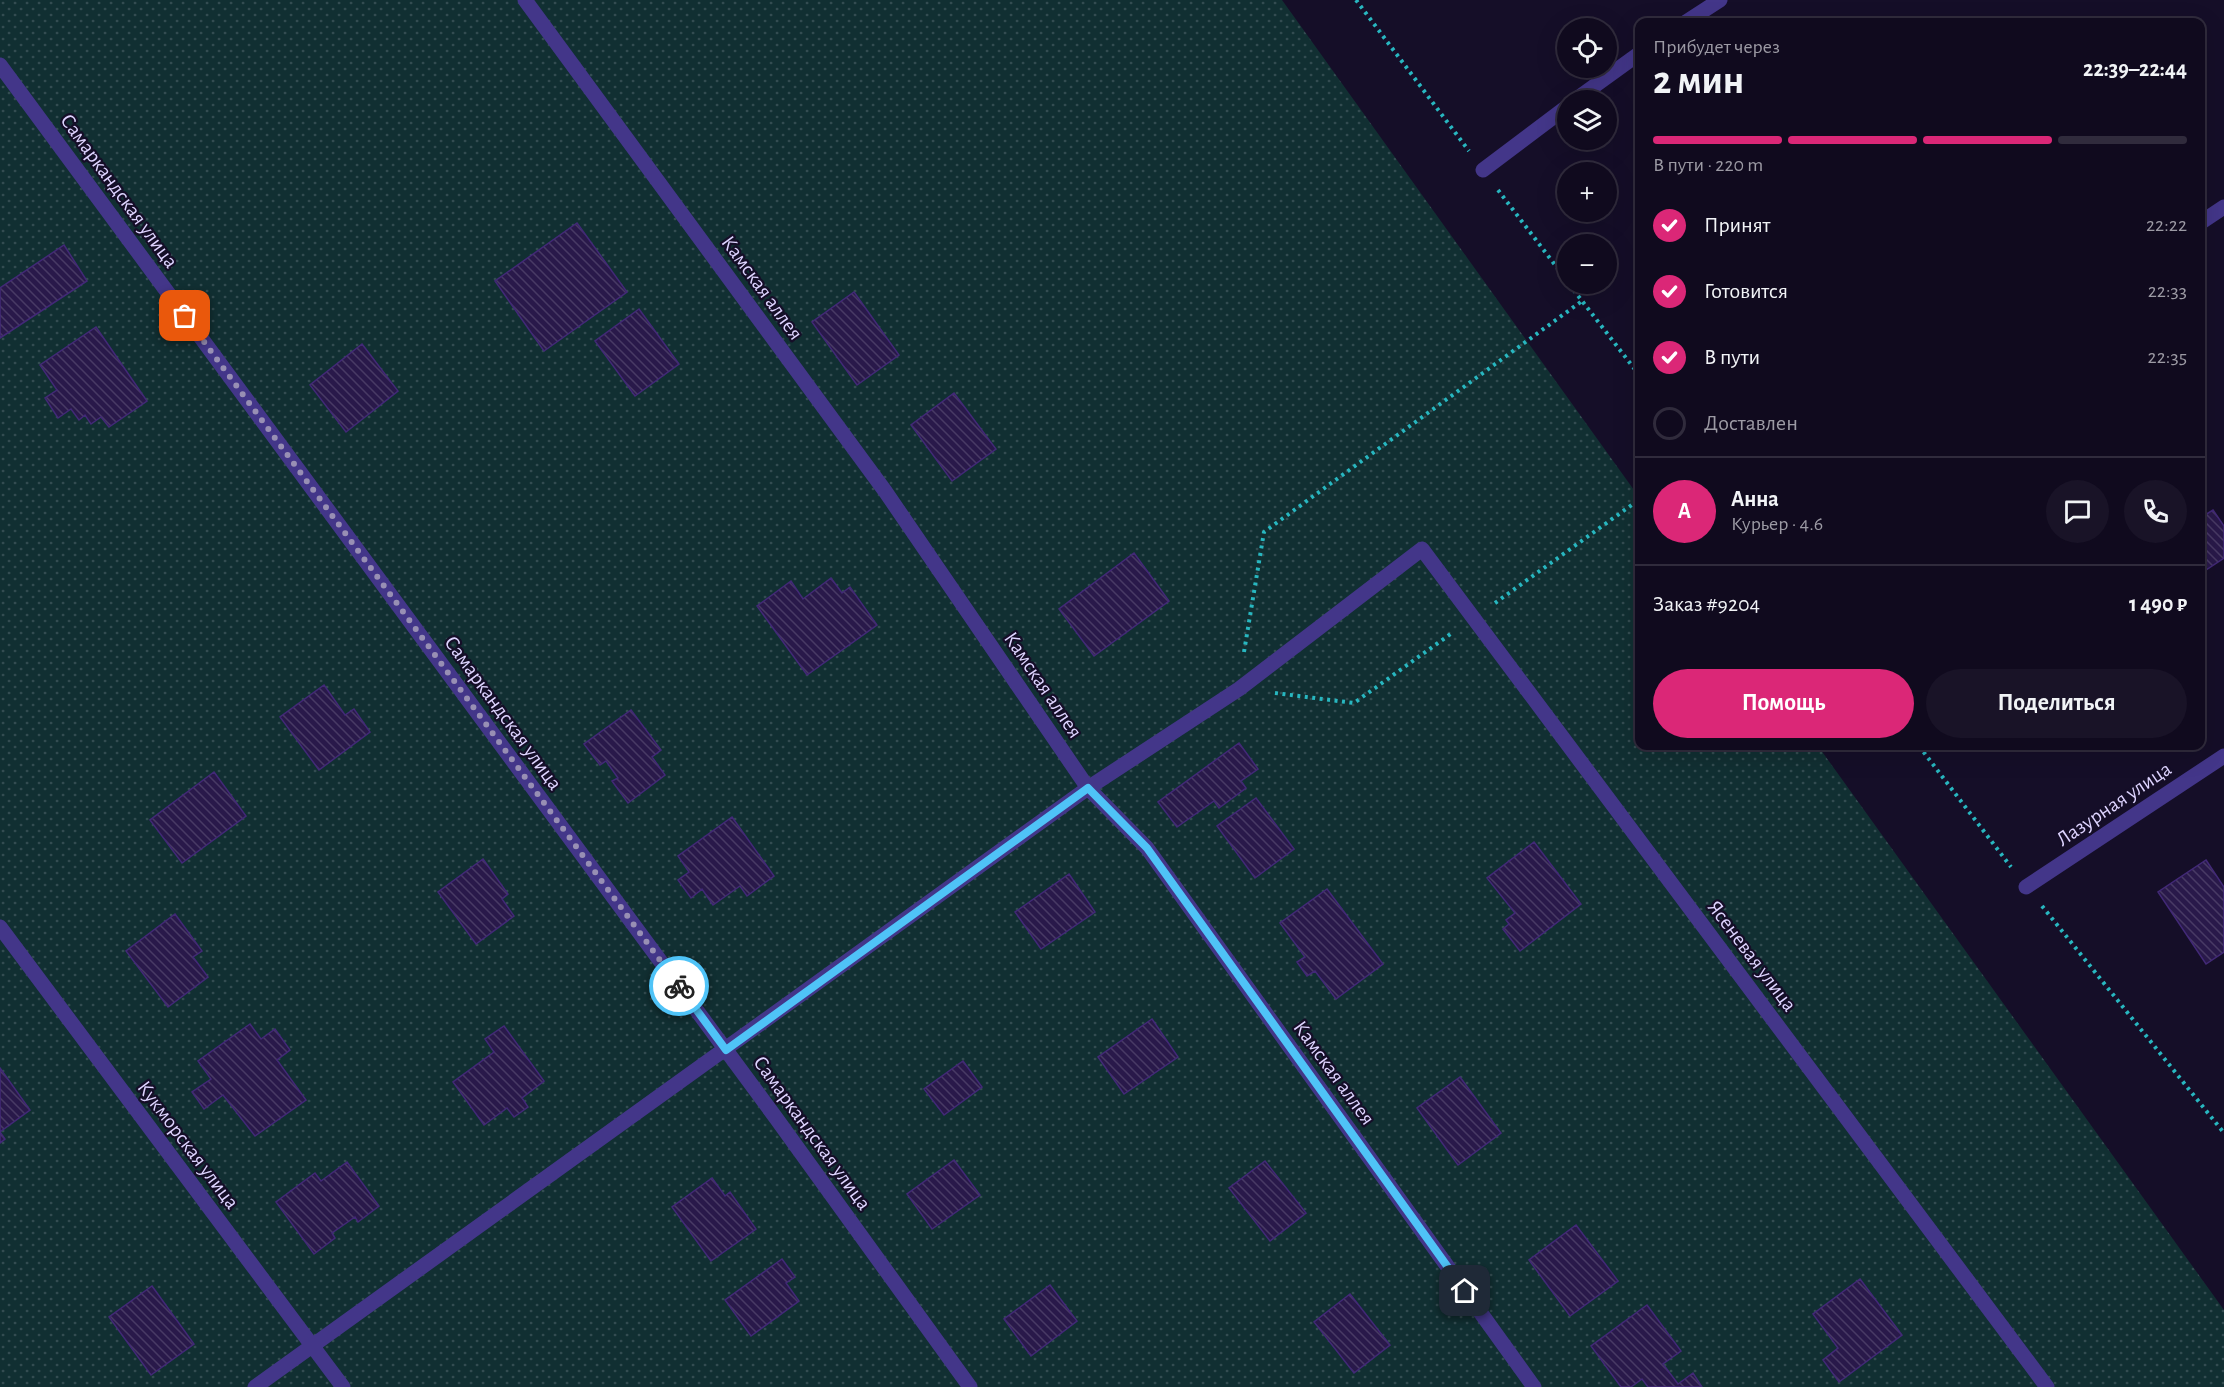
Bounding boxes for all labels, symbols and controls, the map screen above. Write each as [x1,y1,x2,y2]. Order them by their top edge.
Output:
map controls [1557,18,1617,294]
button: locate [1557,18,1617,78]
text: Прибудет через [1653,37,1780,57]
text: 22:39–22:44 [2083,58,2187,80]
text: 2 мин [1653,62,1744,101]
button: layers [1557,90,1617,150]
street label: Самаркандская улица [56,110,182,272]
text: В пути · 220 m [1653,155,1763,175]
button: + [1557,162,1617,222]
icon: check [1653,209,1686,242]
text: Принят [1704,214,1770,236]
text: 22:22 [2146,215,2187,235]
street label: Камская аллея [717,232,807,344]
button: − [1557,234,1617,294]
icon: check [1653,275,1686,308]
text: Готовится [1704,280,1788,302]
text: 22:33 [2148,281,2187,301]
pin [159,290,210,341]
icon: bag [168,299,201,332]
icon: check [1653,341,1686,374]
text: В пути [1704,346,1760,368]
text: 22:35 [2148,347,2187,367]
text: Доставлен [1704,412,1798,434]
button: chat [2046,480,2109,543]
button: phone [2124,480,2187,543]
text: Анна [1731,488,1779,510]
text: А [1678,500,1691,522]
text: Курьер · 4.6 [1731,514,1823,534]
text: Заказ #9204 [1653,593,1760,615]
text: 1 490 ₽ [2129,593,2187,615]
street label: Камская аллея [1000,628,1086,742]
street label: Самаркандская улица [440,632,566,794]
button: Помощь [1653,669,1914,738]
button: Поделиться [1926,669,2187,738]
street label: Лазурная улица [2053,758,2175,850]
street label: Ясеневая улица [1704,897,1801,1016]
courier [649,956,709,1016]
icon: bike [663,970,696,1003]
street label: Камская аллея [1289,1017,1379,1129]
street label: Самаркандская улица [749,1052,875,1214]
street label: Кукморская улица [133,1077,243,1213]
pin [1439,1265,1490,1316]
icon: home [1448,1274,1481,1307]

